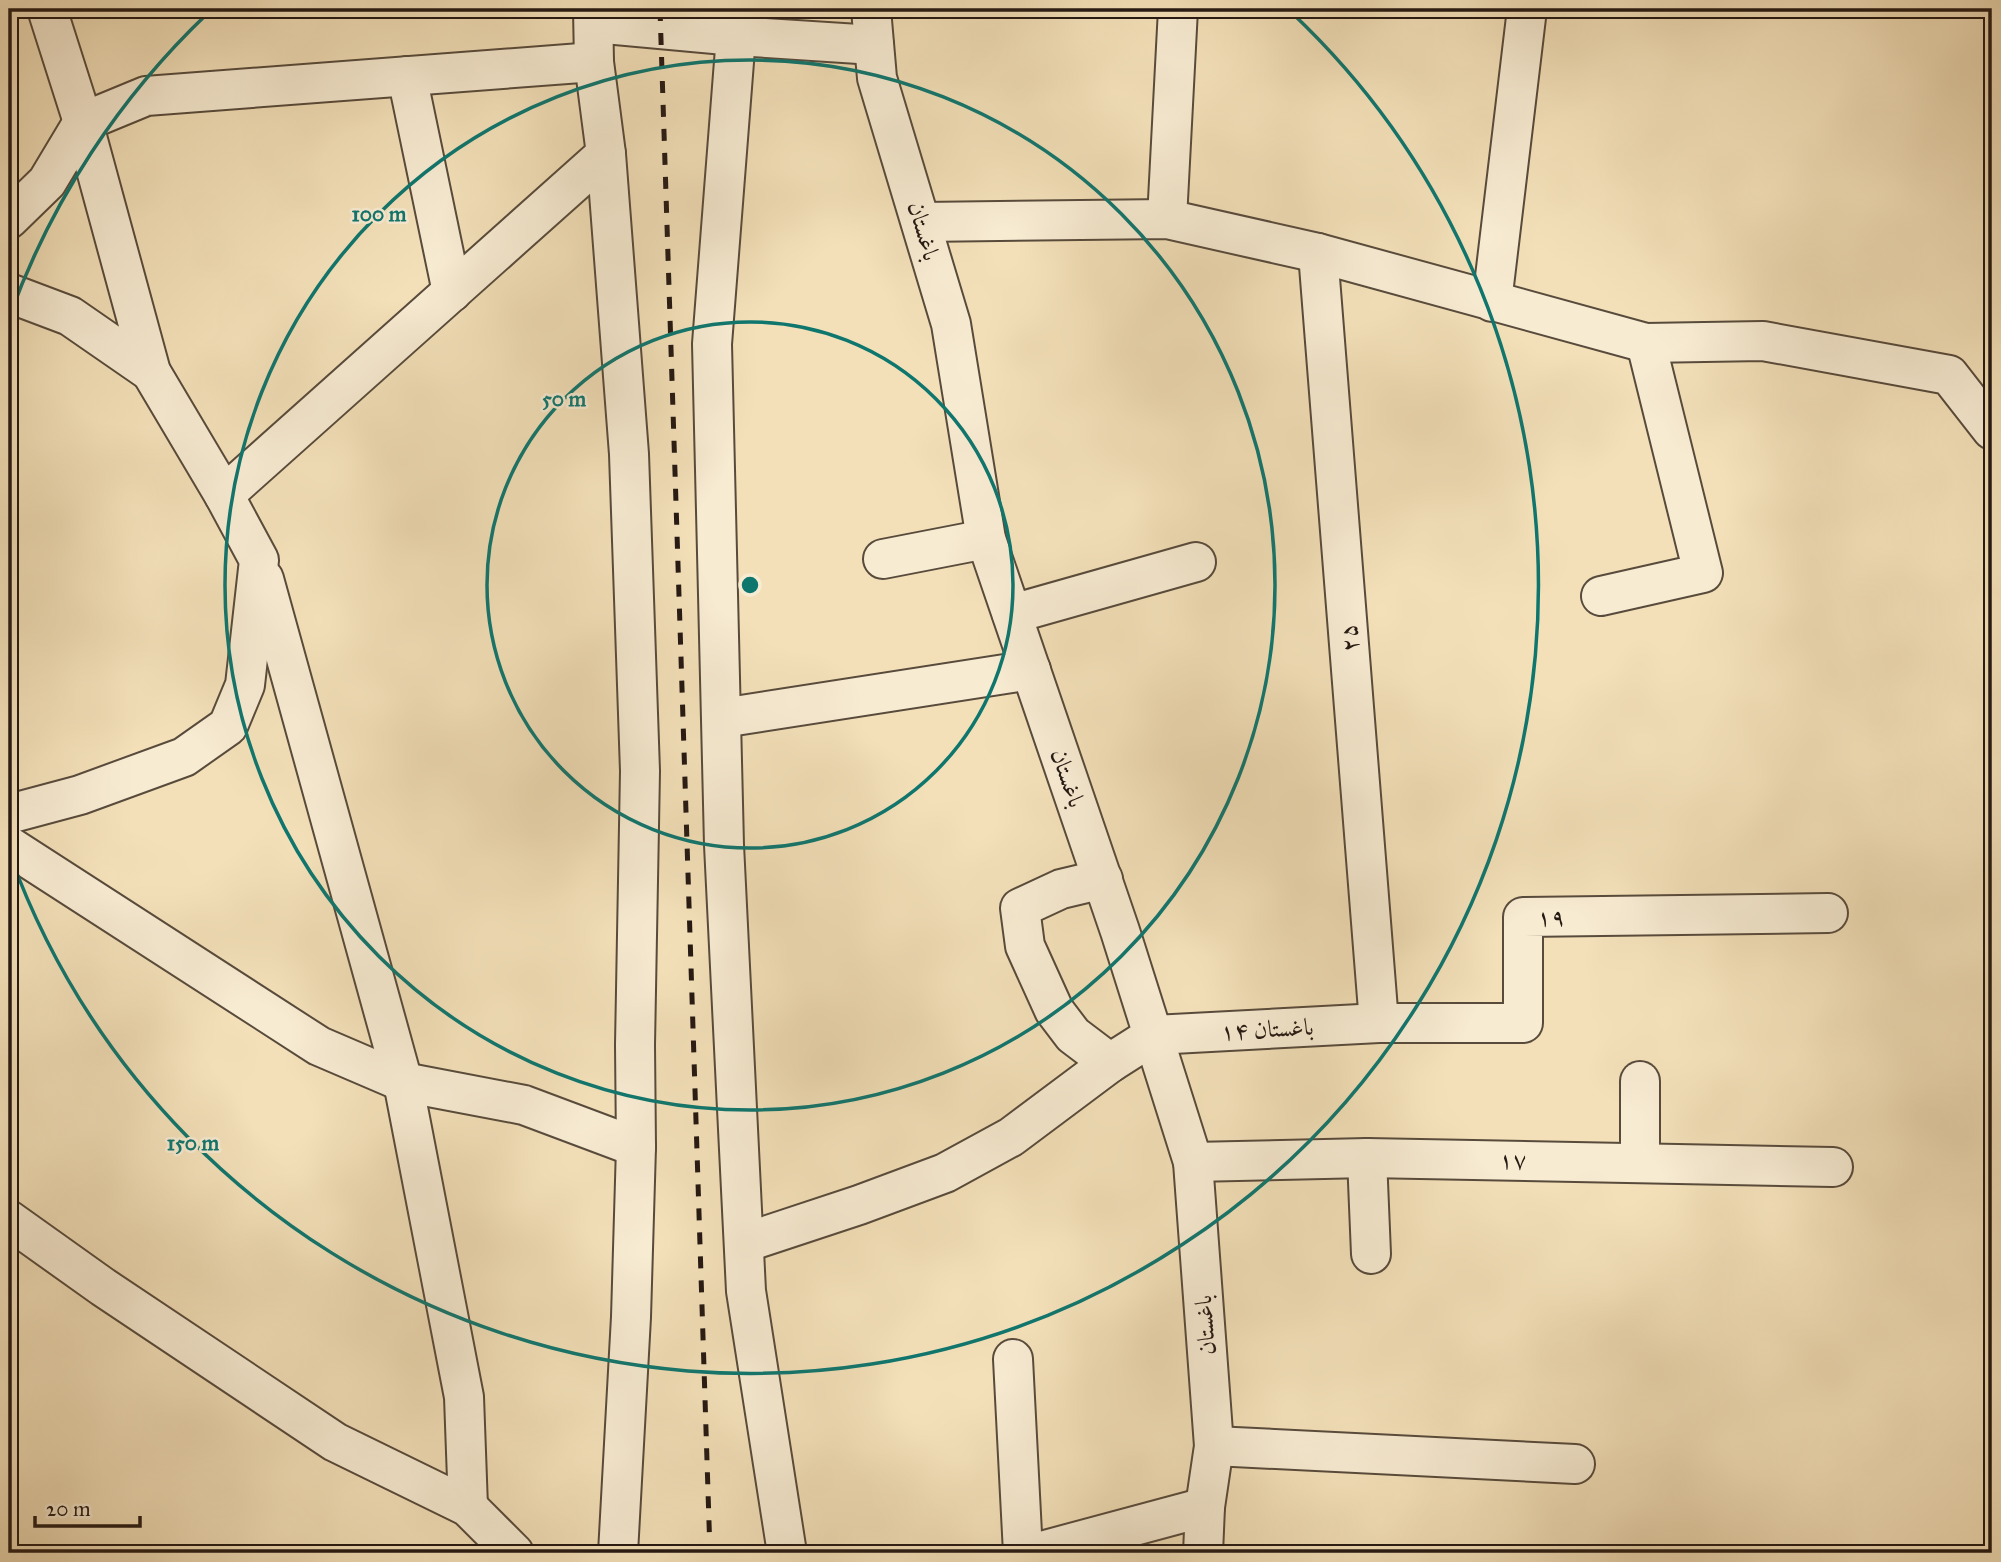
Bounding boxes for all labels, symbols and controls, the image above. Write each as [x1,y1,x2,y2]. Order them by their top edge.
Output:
street label: باغستان [901,198,947,264]
text: 100 m [352,201,407,227]
text: 50 m [542,386,586,412]
centre of rings [738,573,762,597]
street label: ۲۵ [1333,623,1365,653]
street label: باغستان [1044,745,1092,811]
street label: ۱۹ [1537,902,1565,932]
street label: باغستان ۱۴ [1220,1012,1314,1046]
text: 150 m [167,1130,219,1156]
street label: ۱۷ [1499,1145,1527,1175]
street label: باغستان [1188,1294,1222,1356]
scale bar [35,1485,140,1529]
text: 20 m [46,1496,91,1522]

